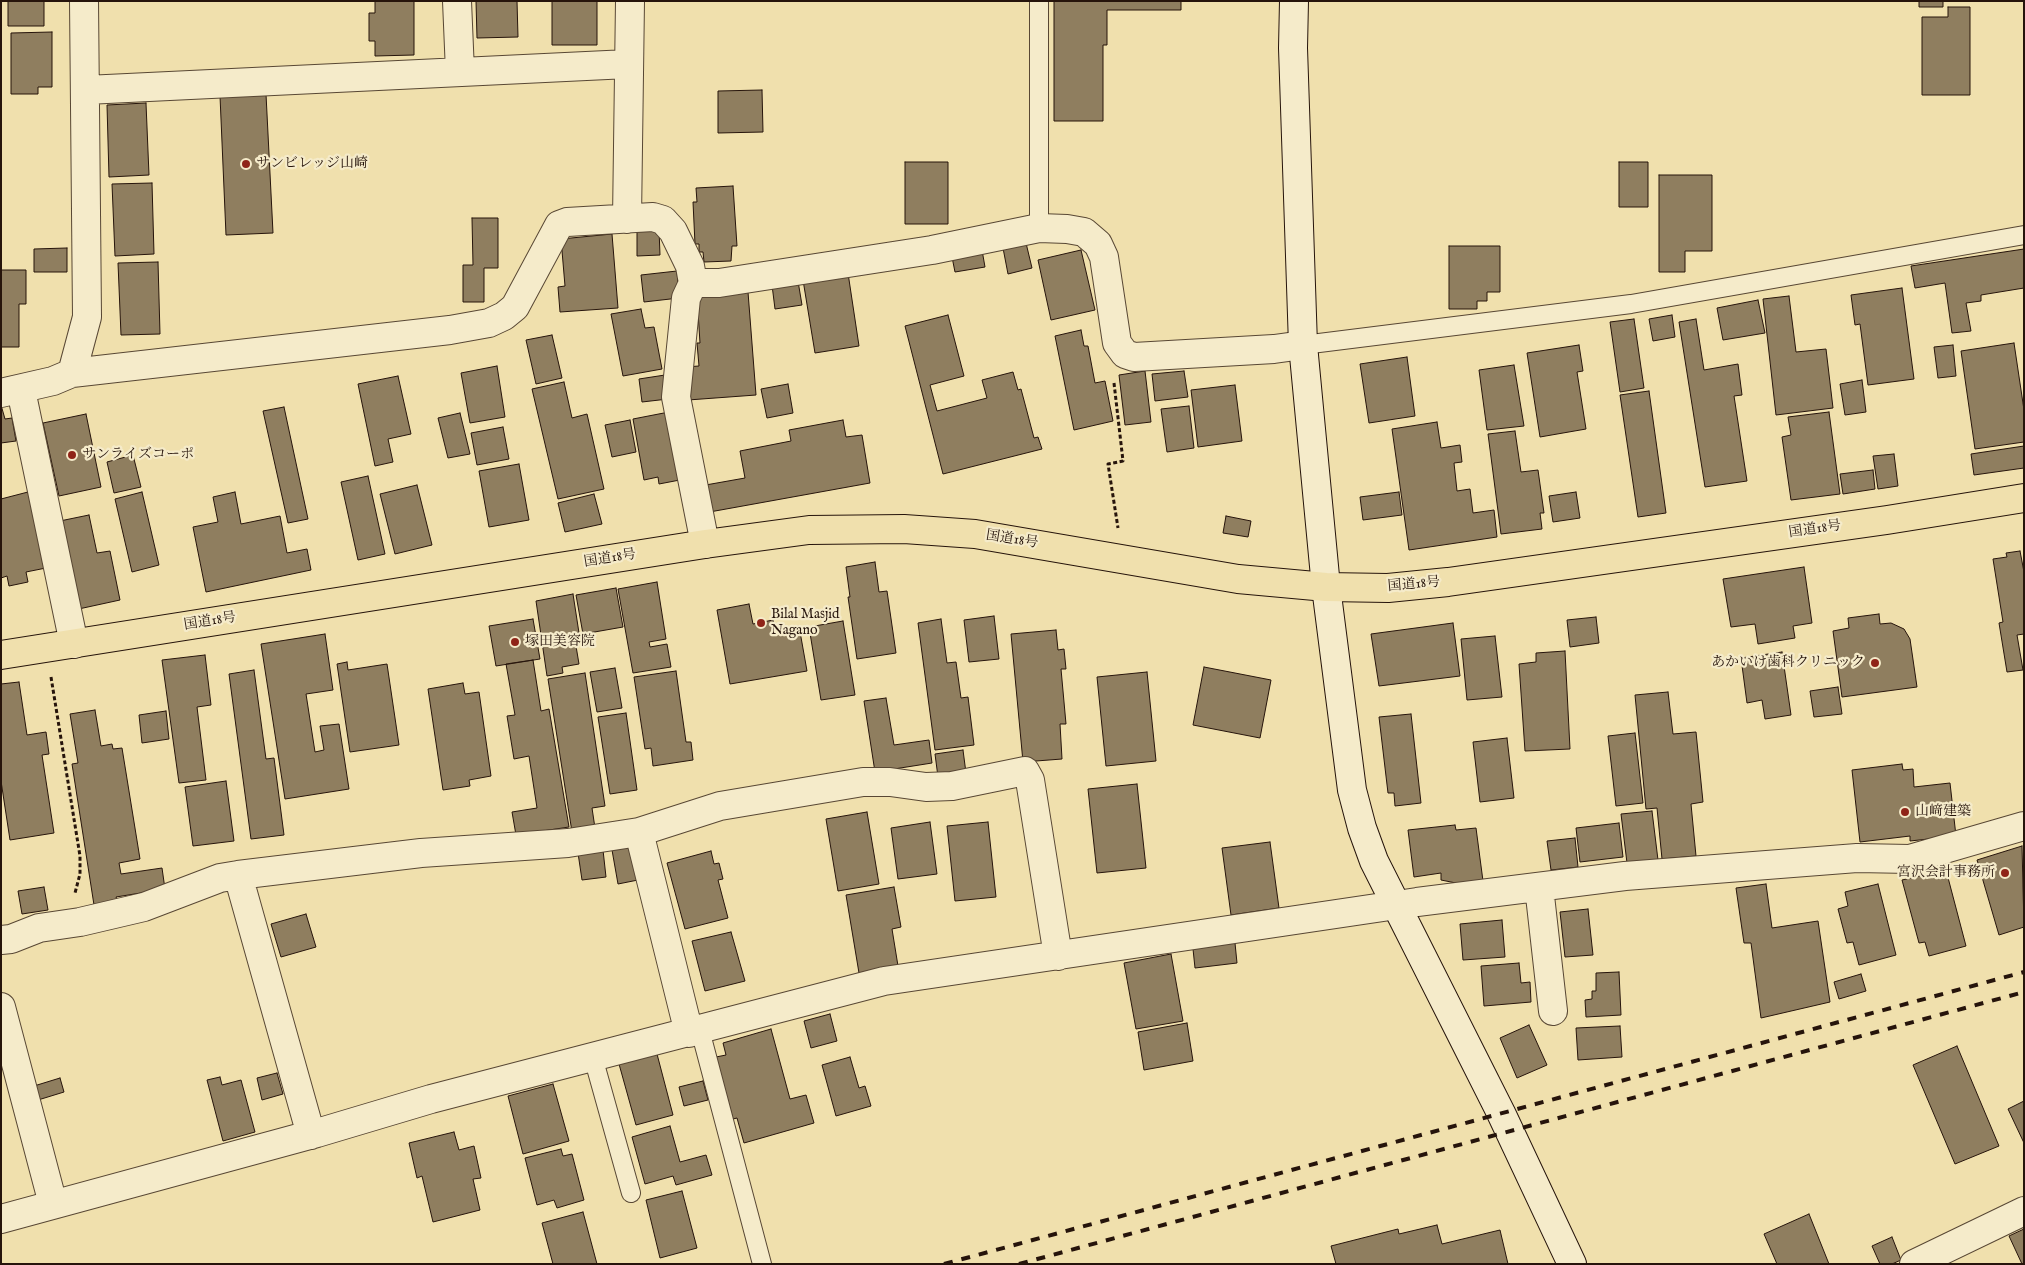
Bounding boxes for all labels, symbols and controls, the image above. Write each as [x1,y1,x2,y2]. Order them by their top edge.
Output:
place label: サンビレッジ山崎 [256,156,368,172]
marker: サンビレッジ山崎 [240,158,252,170]
place label: サンライズコーポ [82,447,194,463]
marker: サンライズコーポ [66,449,78,461]
street label: 国道18号 [1788,518,1842,542]
street label: 国道18号 [985,528,1039,552]
street label: 国道18号 [583,547,637,571]
street label: 国道18号 [1387,574,1441,596]
place label: Bilal Masjid Nagano [771,607,839,640]
street label: 国道18号 [183,610,237,634]
marker: Bilal Masjid Nagano [755,617,767,629]
place label: 塚田美容院 [525,634,595,650]
marker: 塚田美容院 [509,636,521,648]
place label: あかいけ歯科クリニック [1711,655,1865,671]
marker: あかいけ歯科クリニック [1869,657,1881,669]
place label: 山﨑建築 [1915,804,1971,820]
marker: 山﨑建築 [1899,806,1911,818]
place label: 宮沢会計事務所 [1897,865,1995,881]
marker: 宮沢会計事務所 [1999,867,2011,879]

